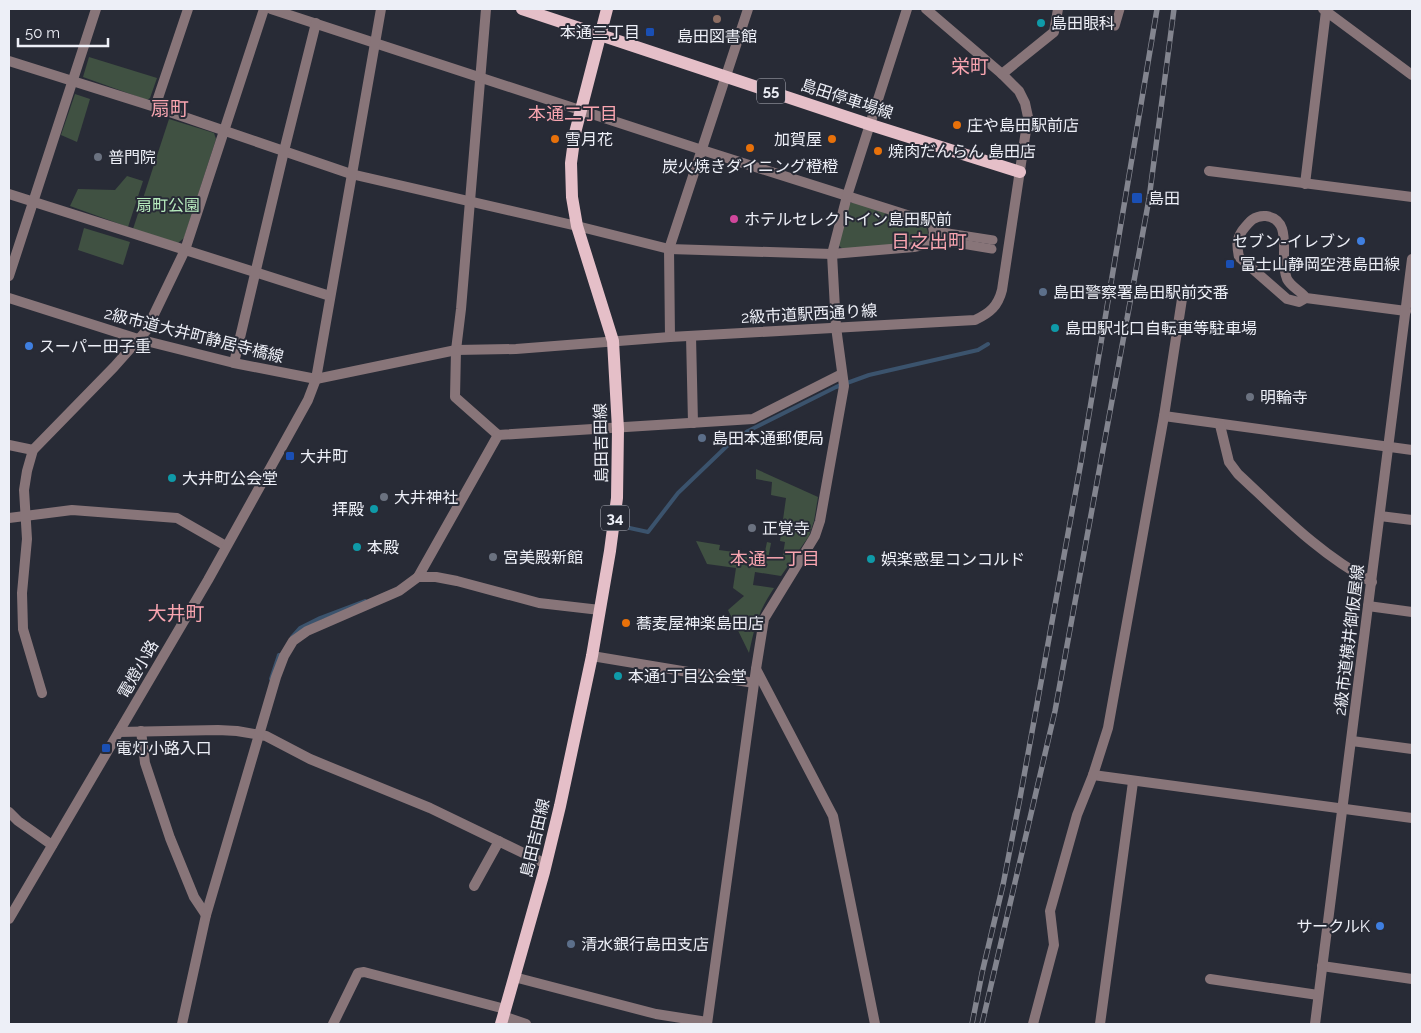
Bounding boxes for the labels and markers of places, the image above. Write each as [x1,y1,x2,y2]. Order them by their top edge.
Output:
marker: 島田図書館 [711,13,723,25]
place label: 島田眼科 [1051,14,1115,33]
marker: 島田眼科 [1035,17,1047,29]
place label: 本通三丁目 [560,23,640,42]
marker: 本通三丁目 [644,26,656,38]
place label: 島田図書館 [677,27,757,46]
place label: 庄や島田駅前店 [967,116,1079,135]
marker: 庄や島田駅前店 [951,119,963,131]
place label: 雪月花 [565,130,613,149]
place label: 加賀屋 [774,130,822,149]
marker: 雪月花 [549,133,561,145]
marker: 加賀屋 [826,133,838,145]
marker: 炭火焼きダイニング橙橙 [744,142,756,154]
place label: 焼肉だんらん 島田店 [888,142,1036,161]
marker: 焼肉だんらん 島田店 [872,145,884,157]
place label: 普門院 [108,148,156,167]
marker: 普門院 [92,151,104,163]
place label: 炭火焼きダイニング橙橙 [662,157,838,176]
place label: 島田 [1148,189,1180,208]
marker: 島田 [1130,191,1144,205]
place label: ホテルセレクトイン島田駅前 [744,210,952,229]
marker: ホテルセレクトイン島田駅前 [728,213,740,225]
place label: セブン-イレブン [1232,232,1351,251]
marker: セブン-イレブン [1355,235,1367,247]
place label: 富士山静岡空港島田線 [1240,255,1400,274]
marker: 富士山静岡空港島田線 [1224,258,1236,270]
place label: 島田警察署島田駅前交番 [1053,283,1229,302]
marker: 島田警察署島田駅前交番 [1037,286,1049,298]
place label: 島田駅北口自転車等駐車場 [1065,319,1257,338]
marker: 島田駅北口自転車等駐車場 [1049,322,1061,334]
place label: スーパー田子重 [39,337,151,356]
marker: スーパー田子重 [23,340,35,352]
place label: 明輪寺 [1260,388,1308,407]
marker: 明輪寺 [1244,391,1256,403]
place label: 島田本通郵便局 [712,429,824,448]
marker: 島田本通郵便局 [696,432,708,444]
place label: 大井町 [300,447,348,466]
marker: 大井町 [284,450,296,462]
place label: 大井町公会堂 [182,469,278,488]
marker: 大井町公会堂 [166,472,178,484]
place label: 大井神社 [394,488,458,507]
marker: 大井神社 [378,491,390,503]
place label: 拝殿 [332,500,364,519]
marker: 拝殿 [368,503,380,515]
place label: 正覚寺 [762,519,810,538]
marker: 正覚寺 [746,522,758,534]
place label: 本殿 [367,538,399,557]
marker: 本殿 [351,541,363,553]
place label: 宮美殿新館 [503,548,583,567]
place label: 娯楽惑星コンコルド [881,550,1025,569]
marker: 宮美殿新館 [487,551,499,563]
marker: 娯楽惑星コンコルド [865,553,877,565]
place label: 蕎麦屋神楽島田店 [636,614,764,633]
marker: 蕎麦屋神楽島田店 [620,617,632,629]
place label: 本通1丁目公会堂 [628,667,747,686]
marker: 本通1丁目公会堂 [612,670,624,682]
place label: 電灯小路入口 [116,739,212,758]
marker: 電灯小路入口 [100,742,112,754]
place label: サークルK [1296,917,1371,936]
marker: サークルK [1374,920,1386,932]
place label: 清水銀行島田支店 [581,935,709,954]
marker: 清水銀行島田支店 [565,938,577,950]

